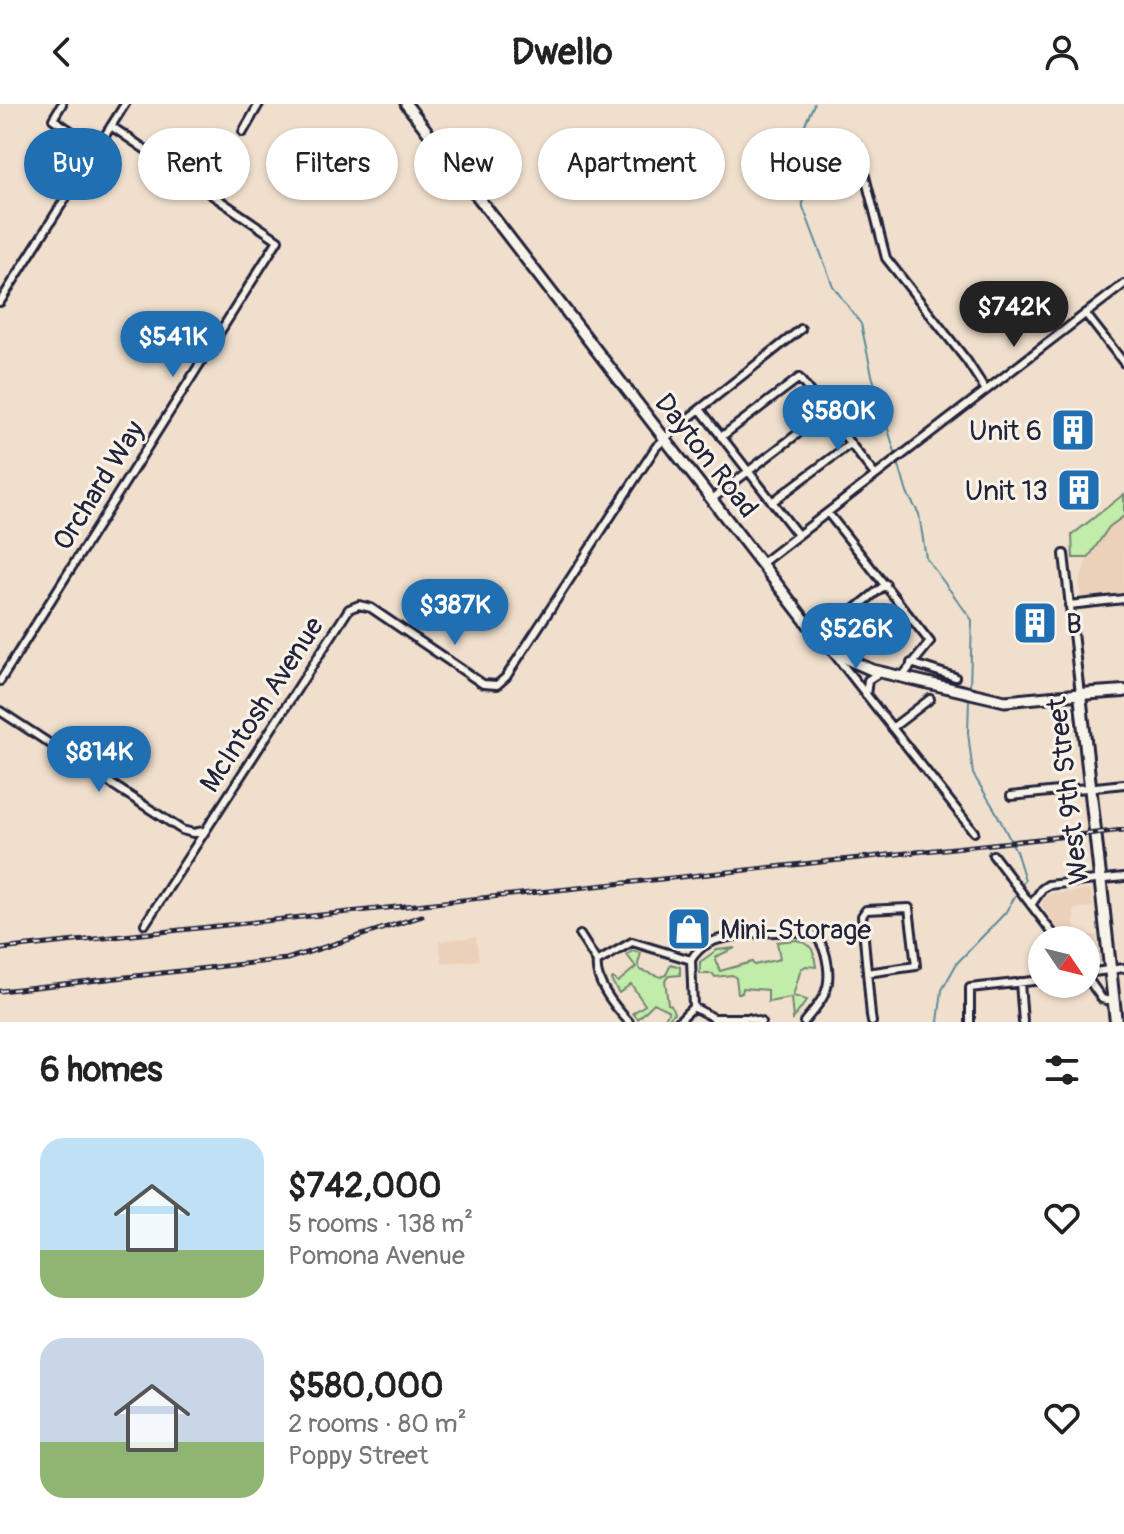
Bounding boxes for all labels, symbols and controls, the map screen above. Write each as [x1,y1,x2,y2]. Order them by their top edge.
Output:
icon: back [40,30,84,74]
text: Dwello [511,30,613,75]
icon: person [1040,30,1084,74]
chip: Buy [24,128,122,200]
chip: Rent [138,128,250,200]
chip: Filters [266,128,398,200]
chip: New [414,128,522,200]
chip: Apartment [538,128,725,200]
chip: House [741,128,870,200]
pin: $742K [958,281,1070,349]
text: $742K [977,291,1051,323]
pin: $541K [117,311,229,379]
text: $541K [138,321,208,353]
pin: $580K [782,385,894,453]
street label: Dayton Road [646,387,765,525]
text: $580K [801,395,875,427]
building icon: Unit 6 [1049,406,1097,454]
street label: Orchard Way [46,414,153,557]
place label: Unit 6 [969,414,1042,449]
building icon: Unit 13 [1055,466,1103,514]
place label: Unit 13 [965,474,1048,509]
pin: $387K [399,579,511,647]
text: $387K [419,589,491,621]
building icon: B [1011,599,1059,647]
pin: $526K [800,603,912,671]
place label: B [1066,607,1082,642]
street label: McIntosh Avenue [193,610,332,799]
text: $526K [819,613,893,645]
street label: West 9th Street [1040,694,1097,886]
pin: $814K [43,726,155,794]
text: $814K [65,736,133,768]
shop icon: Mini-Storage [665,905,713,953]
place label: Mini-Storage [720,913,871,948]
north arrow [1028,926,1100,998]
map controls [1028,926,1100,998]
icon: filters [1040,1048,1084,1092]
text: 6 homes [40,1049,163,1092]
text: $742,000 [288,1165,441,1208]
icon: home [104,1170,200,1266]
icon: heart [1040,1196,1084,1240]
text: 5 rooms · 138 m² [288,1208,473,1240]
text: Pomona Avenue [288,1240,465,1272]
text: $580,000 [288,1365,444,1408]
icon: home [104,1370,200,1466]
icon: heart [1040,1396,1084,1440]
text: 2 rooms · 80 m² [288,1408,467,1440]
text: Poppy Street [288,1440,428,1472]

